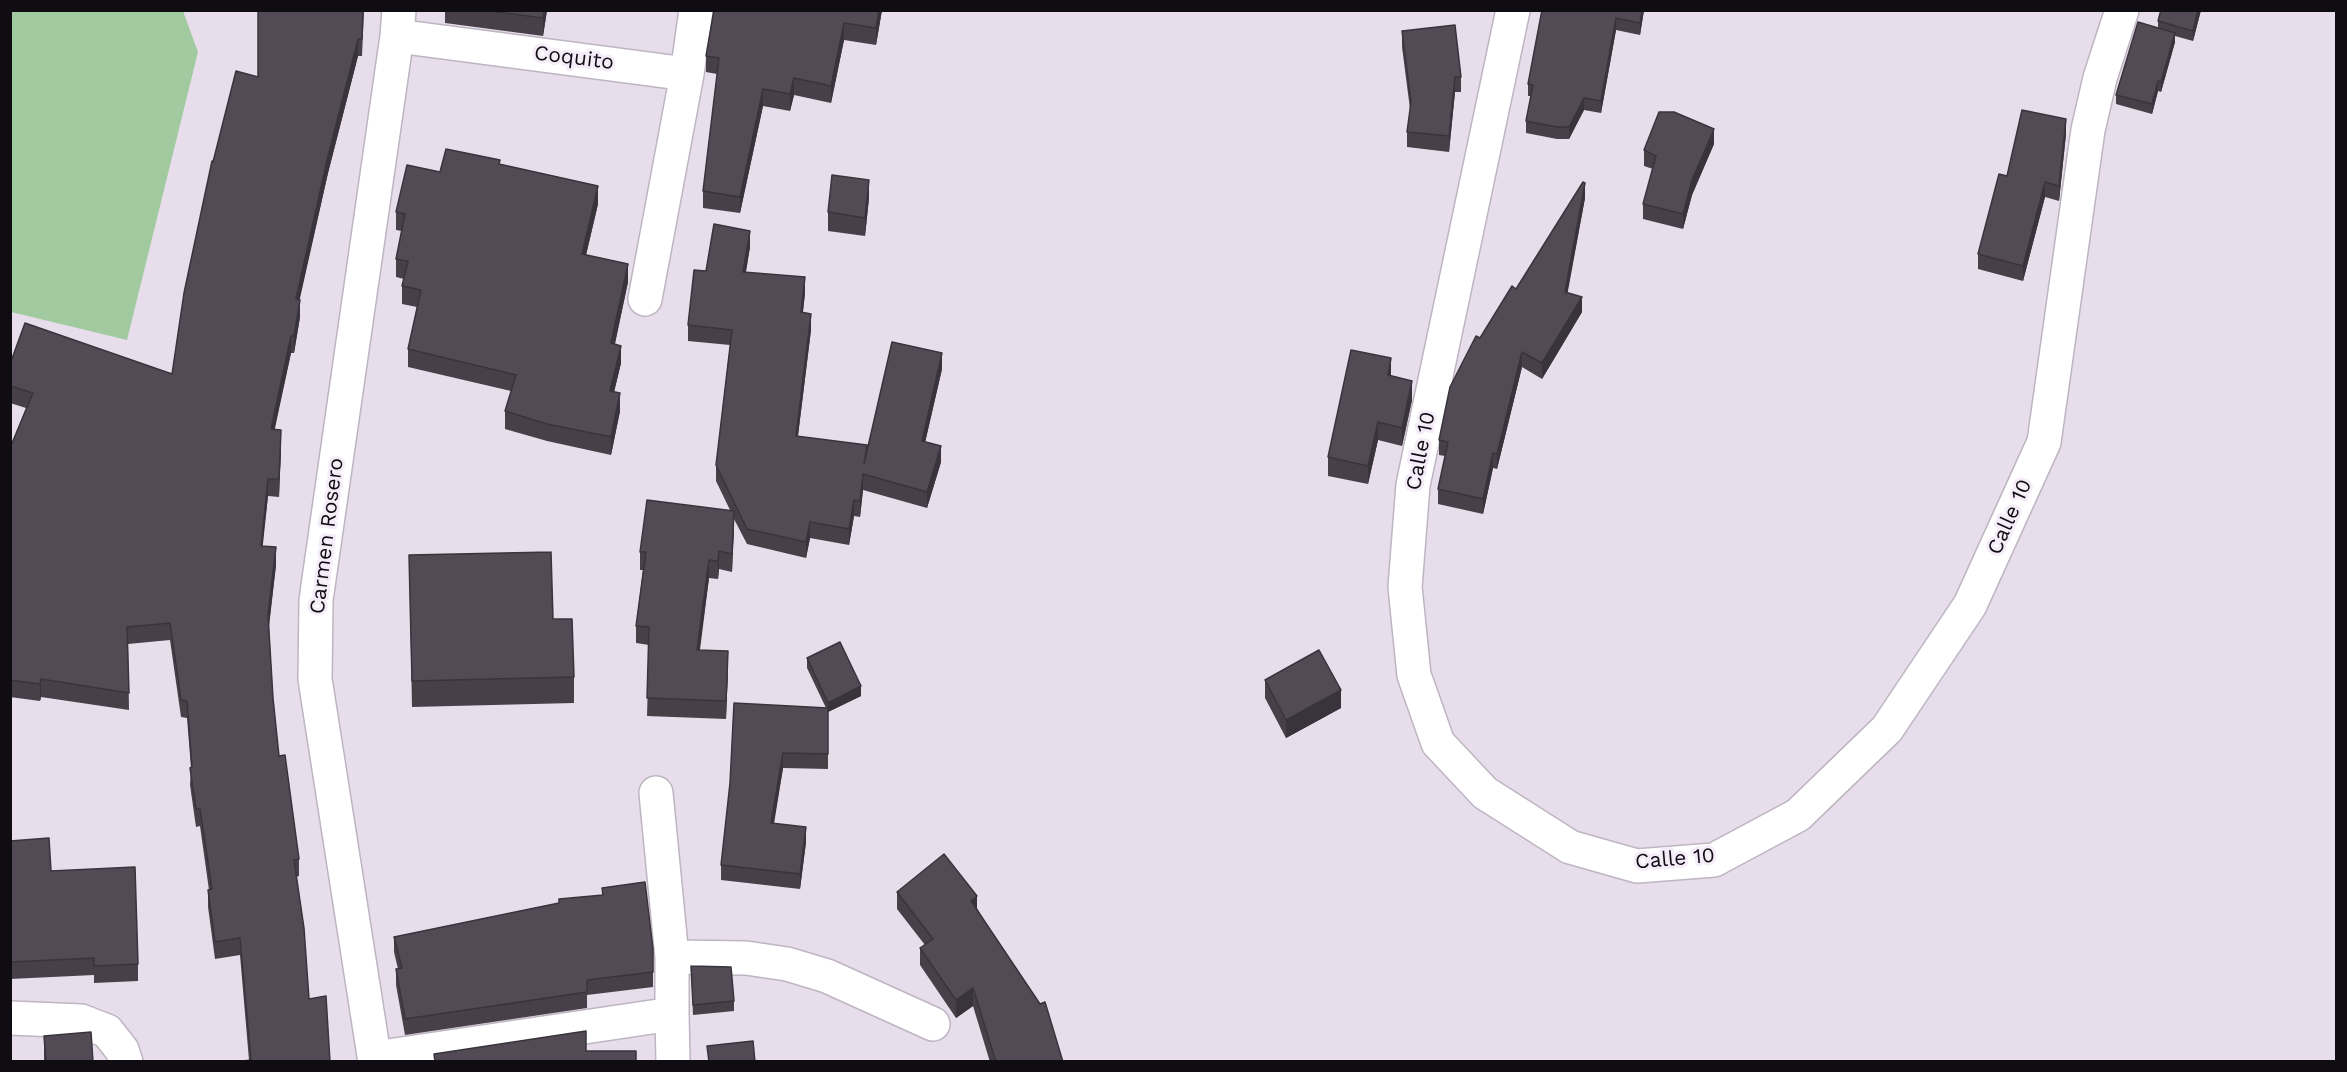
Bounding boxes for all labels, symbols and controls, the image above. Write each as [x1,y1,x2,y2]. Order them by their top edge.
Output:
street label: Coquito [533,41,615,75]
street label: Calle 10 [1401,409,1441,493]
street label: Carmen Rosero [305,456,349,616]
street label: Calle 10 [1982,475,2038,559]
street label: Calle 10 [1634,843,1716,875]

